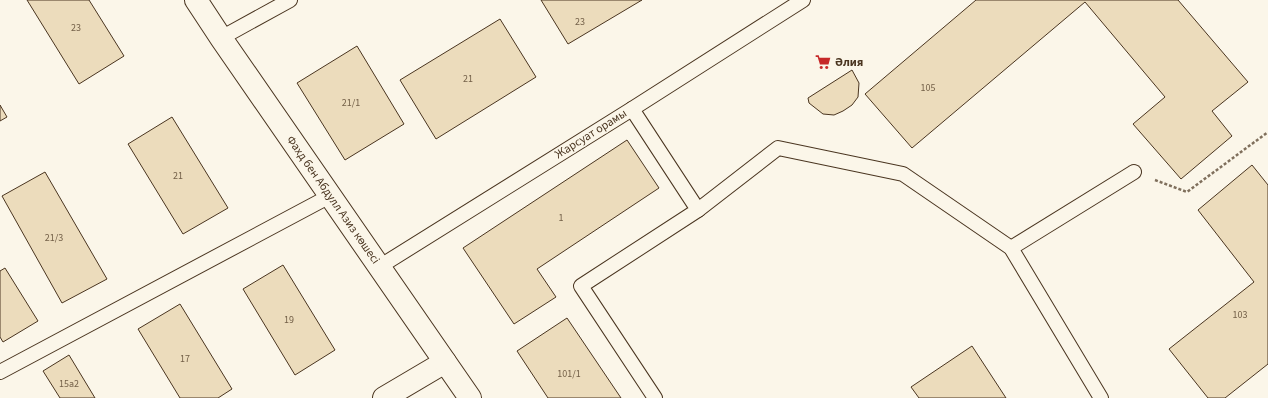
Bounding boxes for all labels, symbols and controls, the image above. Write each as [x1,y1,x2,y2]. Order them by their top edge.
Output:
house number: 23 [575,15,585,29]
house number: 23 [71,21,81,35]
supermarket icon: Әлия [814,53,832,71]
place label: Әлия [835,54,863,71]
house number: 21 [463,72,473,86]
house number: 105 [921,81,935,95]
house number: 21/1 [342,96,360,110]
street label: Жарсуат орамы [552,105,630,163]
street label: Фахд бен Абдулл Азиз көшесі [282,132,384,268]
house number: 21 [173,169,183,183]
house number: 1 [559,211,564,225]
house number: 21/3 [45,231,63,245]
house number: 103 [1233,308,1247,322]
house number: 19 [284,313,294,327]
house number: 17 [180,352,190,366]
house number: 101/1 [557,367,581,381]
house number: 15а2 [59,377,79,391]

